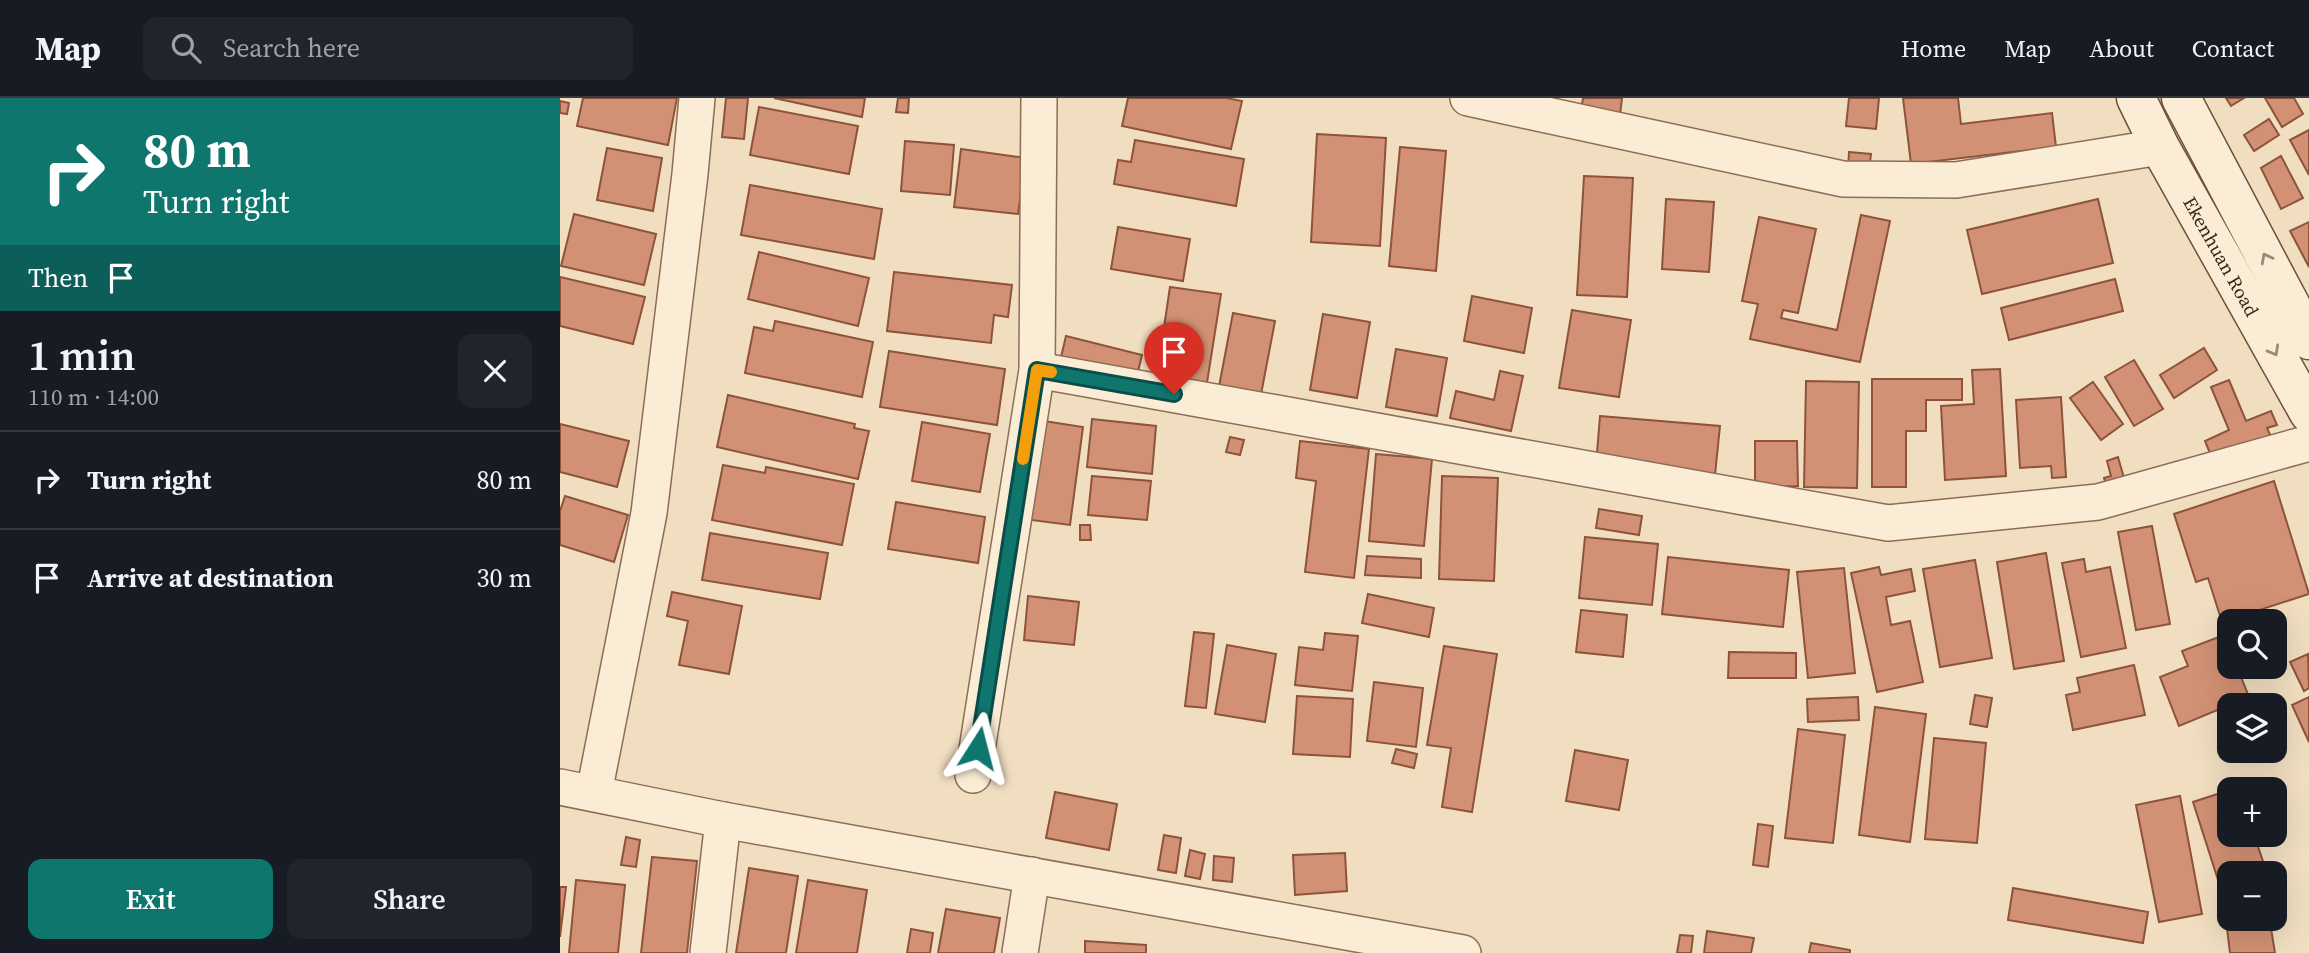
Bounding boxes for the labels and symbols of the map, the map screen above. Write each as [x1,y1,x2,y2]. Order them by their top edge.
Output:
street label: Ekenhuan Road [2177,192,2265,321]
one-way arrow [2260,253,2274,265]
pin [1144,322,1204,394]
one-way arrow [2266,344,2279,357]
position arrow [941,711,1015,785]

